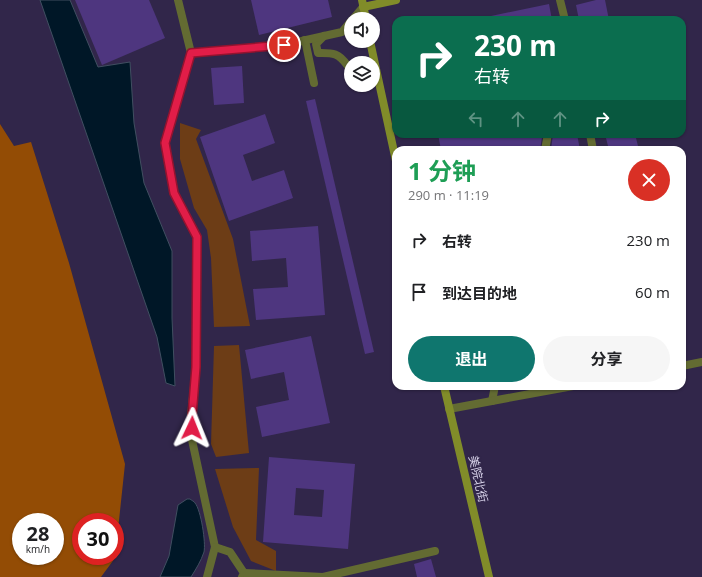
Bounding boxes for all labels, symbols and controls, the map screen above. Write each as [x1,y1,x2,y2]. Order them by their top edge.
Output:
map controls [344,12,380,92]
button: sound [344,12,380,48]
text: 230 m [474,26,557,64]
pin [267,28,301,62]
icon: right [408,32,460,84]
icon: arrive [273,34,295,56]
button: layers [344,56,380,92]
text: 右转 [474,64,510,88]
icon: left [465,108,487,130]
icon: ahead [507,108,529,130]
icon: ahead [549,108,571,130]
icon: right [591,108,613,130]
text: 1 分钟 [408,154,476,187]
button: close [628,159,670,201]
text: 290 m · 11:19 [408,186,489,204]
icon: right [408,229,430,251]
text: 230 m [626,230,670,250]
text: 右转 [442,231,472,251]
icon: arrive [408,281,430,303]
text: 60 m [635,282,670,302]
text: 到达目的地 [442,283,517,303]
button: 退出 [408,336,535,382]
button: 分享 [543,336,670,382]
position arrow [171,407,213,449]
street label: 美院北街 [465,454,492,504]
speed limit sign: 30 [72,513,124,565]
text: 28 [27,520,49,547]
text: km/h [26,542,50,556]

